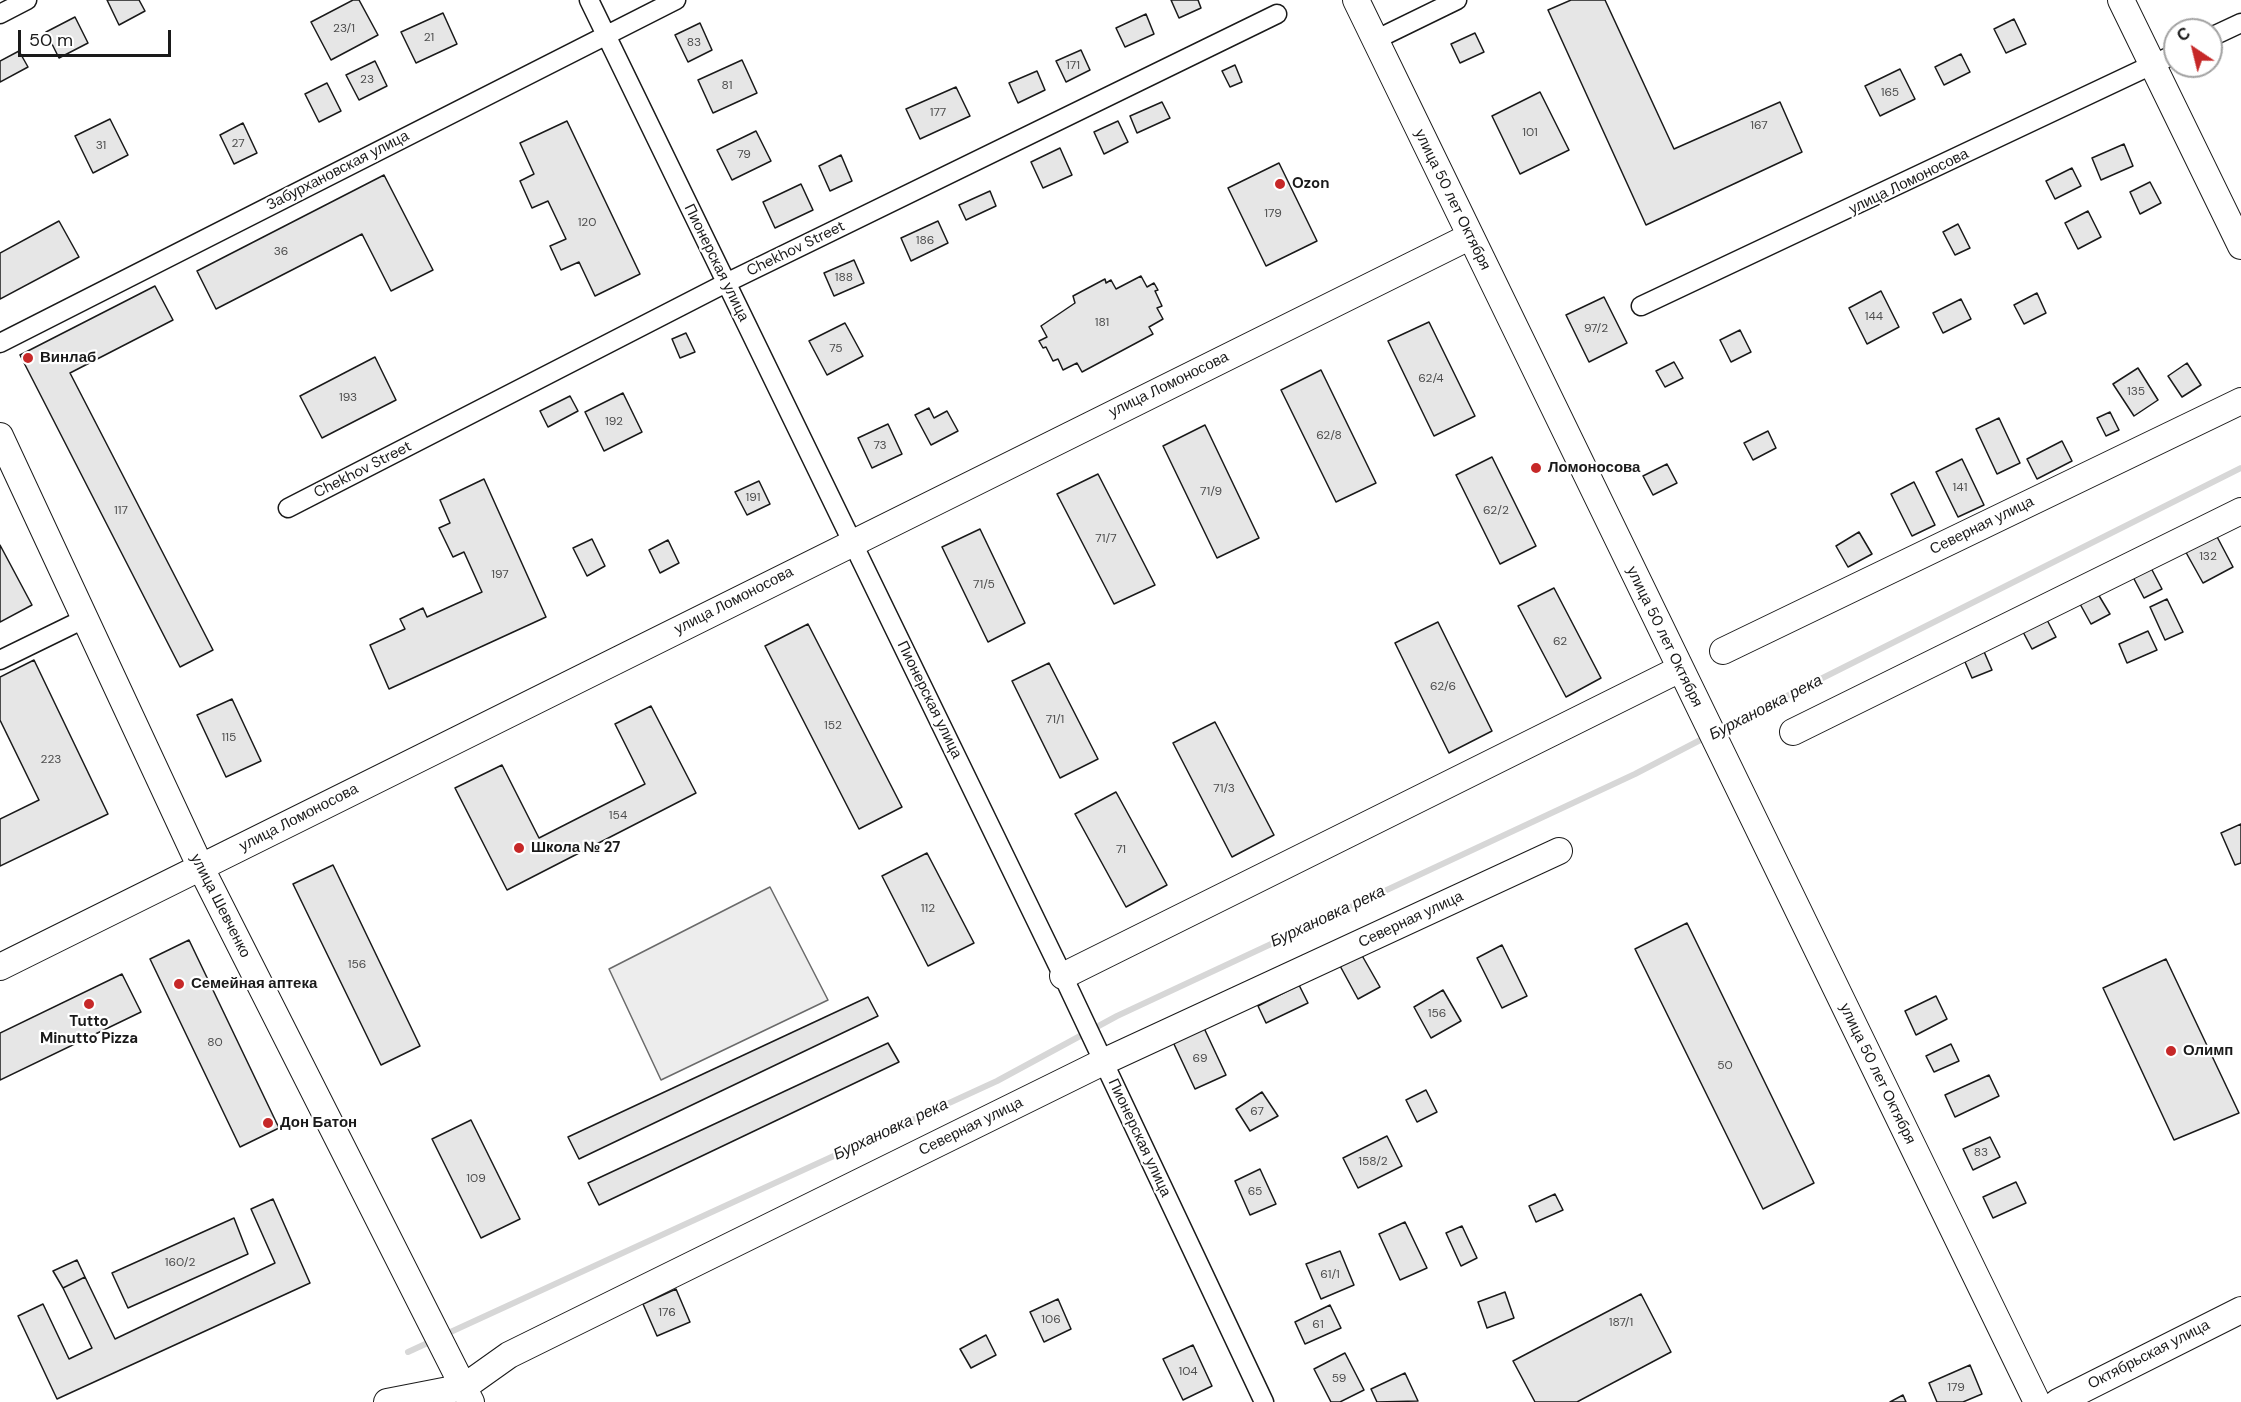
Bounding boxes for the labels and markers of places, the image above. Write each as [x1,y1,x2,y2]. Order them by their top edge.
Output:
place label: Ozon [1292,175,1330,193]
marker: Ozon [1273,177,1287,191]
place label: Винлаб [40,349,96,367]
marker: Винлаб [21,351,35,365]
place label: Ломоносова [1548,459,1640,477]
marker: Ломоносова [1529,461,1543,475]
place label: Школа № 27 [531,839,620,857]
marker: Школа № 27 [512,841,526,855]
place label: Семейная аптека [191,975,317,993]
marker: Семейная аптека [172,977,186,991]
marker: Tutto Minutto Pizza [82,997,96,1011]
place label: Tutto Minutto Pizza [40,1013,138,1048]
place label: Олимп [2183,1042,2233,1060]
marker: Олимп [2164,1044,2178,1058]
place label: Дон Батон [280,1114,357,1132]
marker: Дон Батон [261,1116,275,1130]

